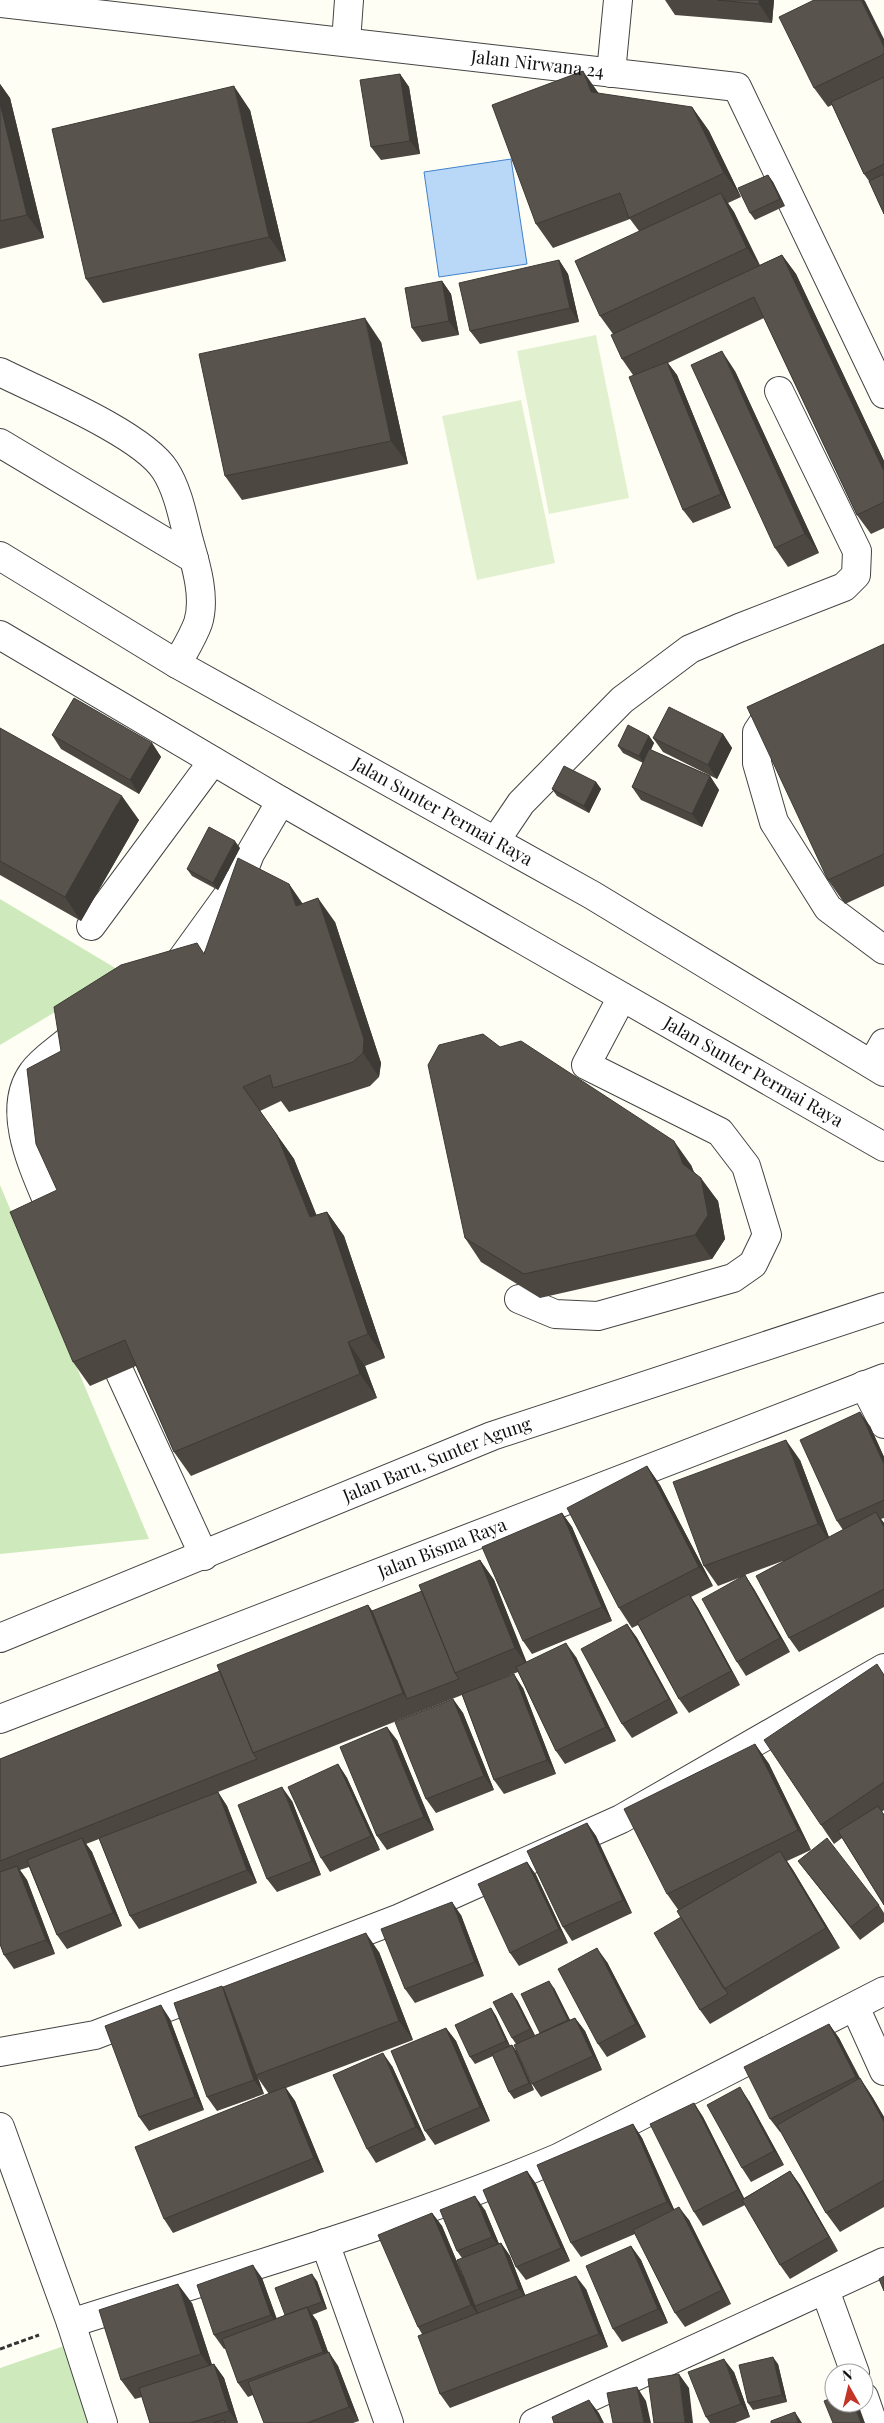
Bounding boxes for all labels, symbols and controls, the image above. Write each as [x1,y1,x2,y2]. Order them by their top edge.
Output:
street label: Jalan Nirwana 24 [469,44,606,83]
street label: Jalan Sunter Permai Raya [347,750,537,871]
street label: Jalan Sunter Permai Raya [659,1010,848,1132]
street label: Jalan Baru, Sunter Agung [338,1411,535,1507]
street label: Jalan Bisma Raya [373,1512,510,1583]
north arrow [824,2363,874,2413]
text: N [841,2365,853,2385]

